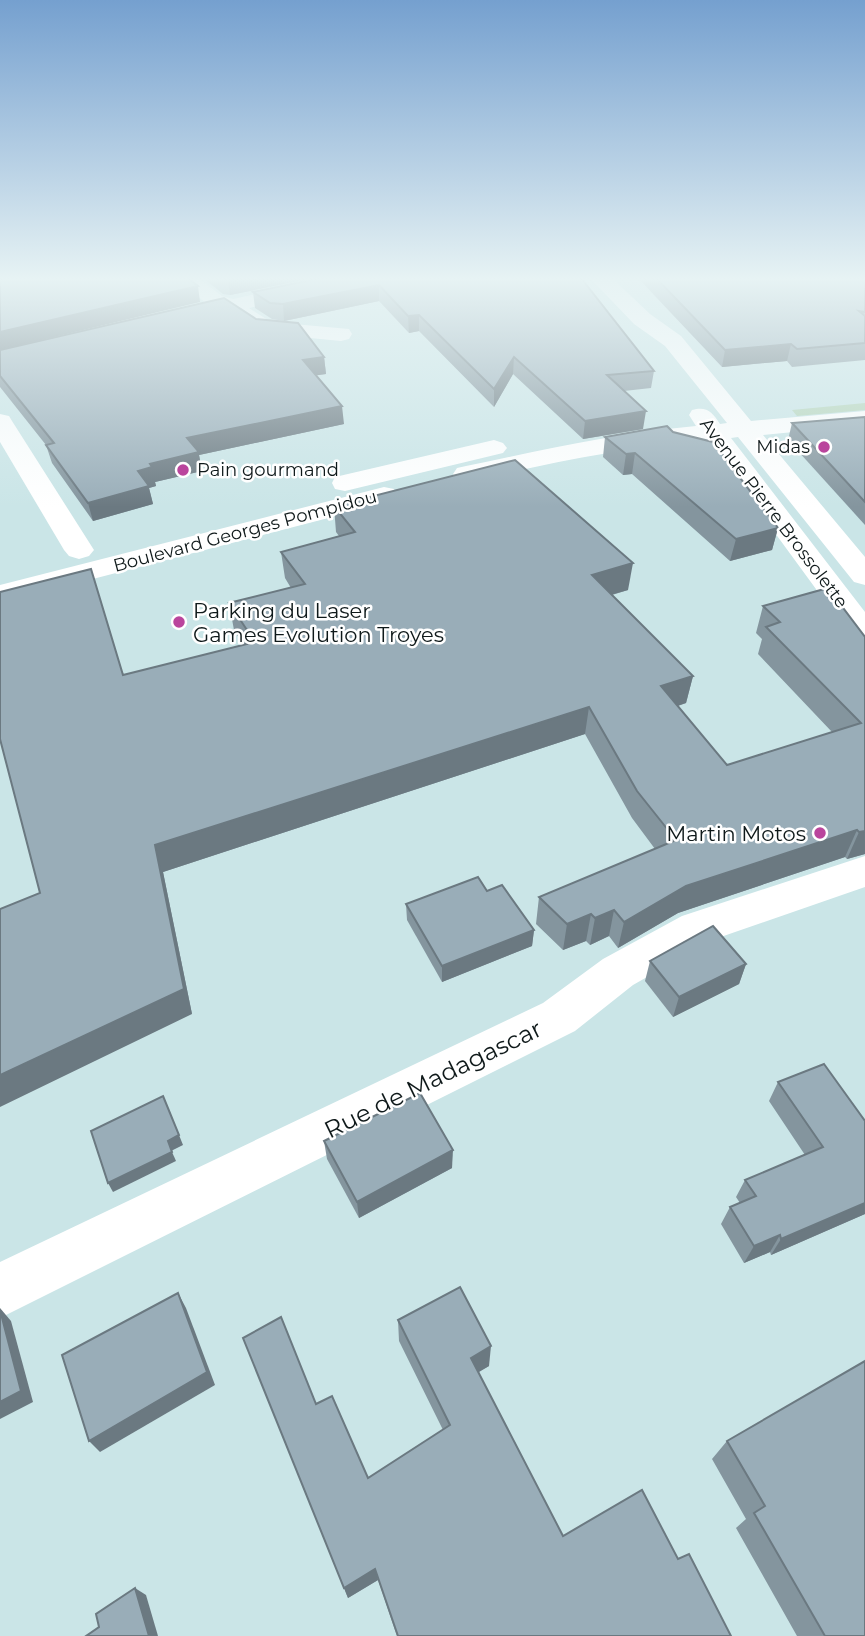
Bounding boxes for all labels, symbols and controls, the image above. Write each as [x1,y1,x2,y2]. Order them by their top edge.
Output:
street label: Avenue Pierre Brossolette [695,414,853,612]
place label: Midas [756,436,810,458]
marker: Midas [816,439,832,455]
place label: Pain gourmand [197,459,339,481]
marker: Pain gourmand [175,462,191,478]
street label: Boulevard Georges Pompidou [111,485,379,577]
place label: Parking du Laser Games Evolution Troyes [193,598,444,647]
marker: Parking du Laser Games Evolution Troyes [171,614,187,630]
place label: Martin Motos [666,821,806,846]
marker: Martin Motos [812,825,828,841]
street label: Rue de Madagascar [319,1014,547,1144]

